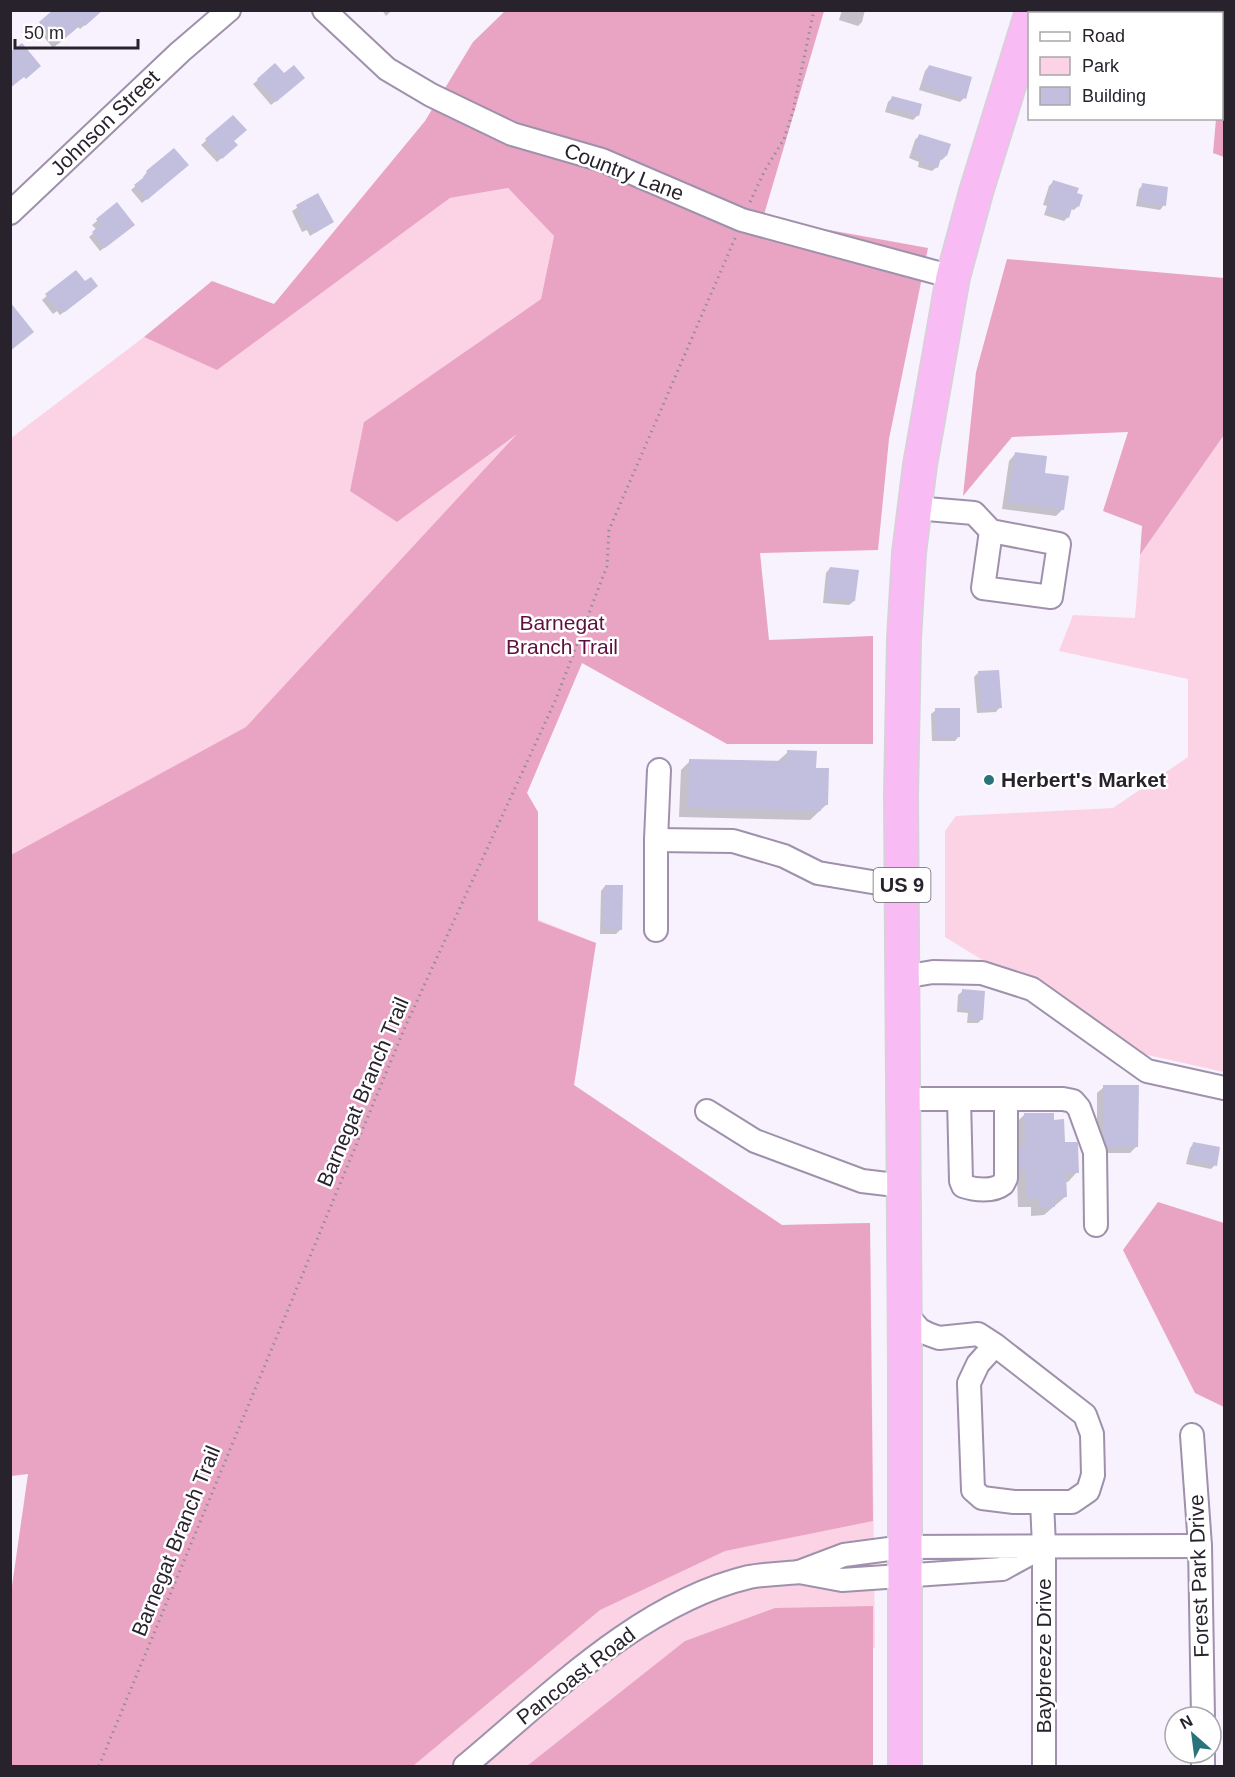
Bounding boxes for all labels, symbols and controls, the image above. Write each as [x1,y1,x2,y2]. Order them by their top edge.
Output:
scale bar [15,12,138,50]
legend [1028,12,1223,120]
text: 50 m [24,23,64,43]
text: Road [1082,26,1125,46]
text: Park [1082,56,1120,76]
street label: Johnson Street [46,65,164,180]
text: Building [1082,86,1146,106]
street label: Country Lane [561,138,687,205]
park label: Barnegat Branch Trail [506,611,618,658]
place label: Herbert's Market [1001,768,1166,791]
marker: Herbert's Market [982,773,996,787]
road number: US 9 [874,868,930,902]
street label: Barnegat Branch Trail [312,994,413,1190]
street label: Barnegat Branch Trail [127,1442,224,1639]
street label: Forest Park Drive [1184,1494,1213,1658]
street label: Baybreeze Drive [1032,1578,1055,1734]
street label: Pancoast Road [512,1622,639,1729]
north arrow [1163,1705,1223,1765]
text: N [1177,1712,1195,1732]

